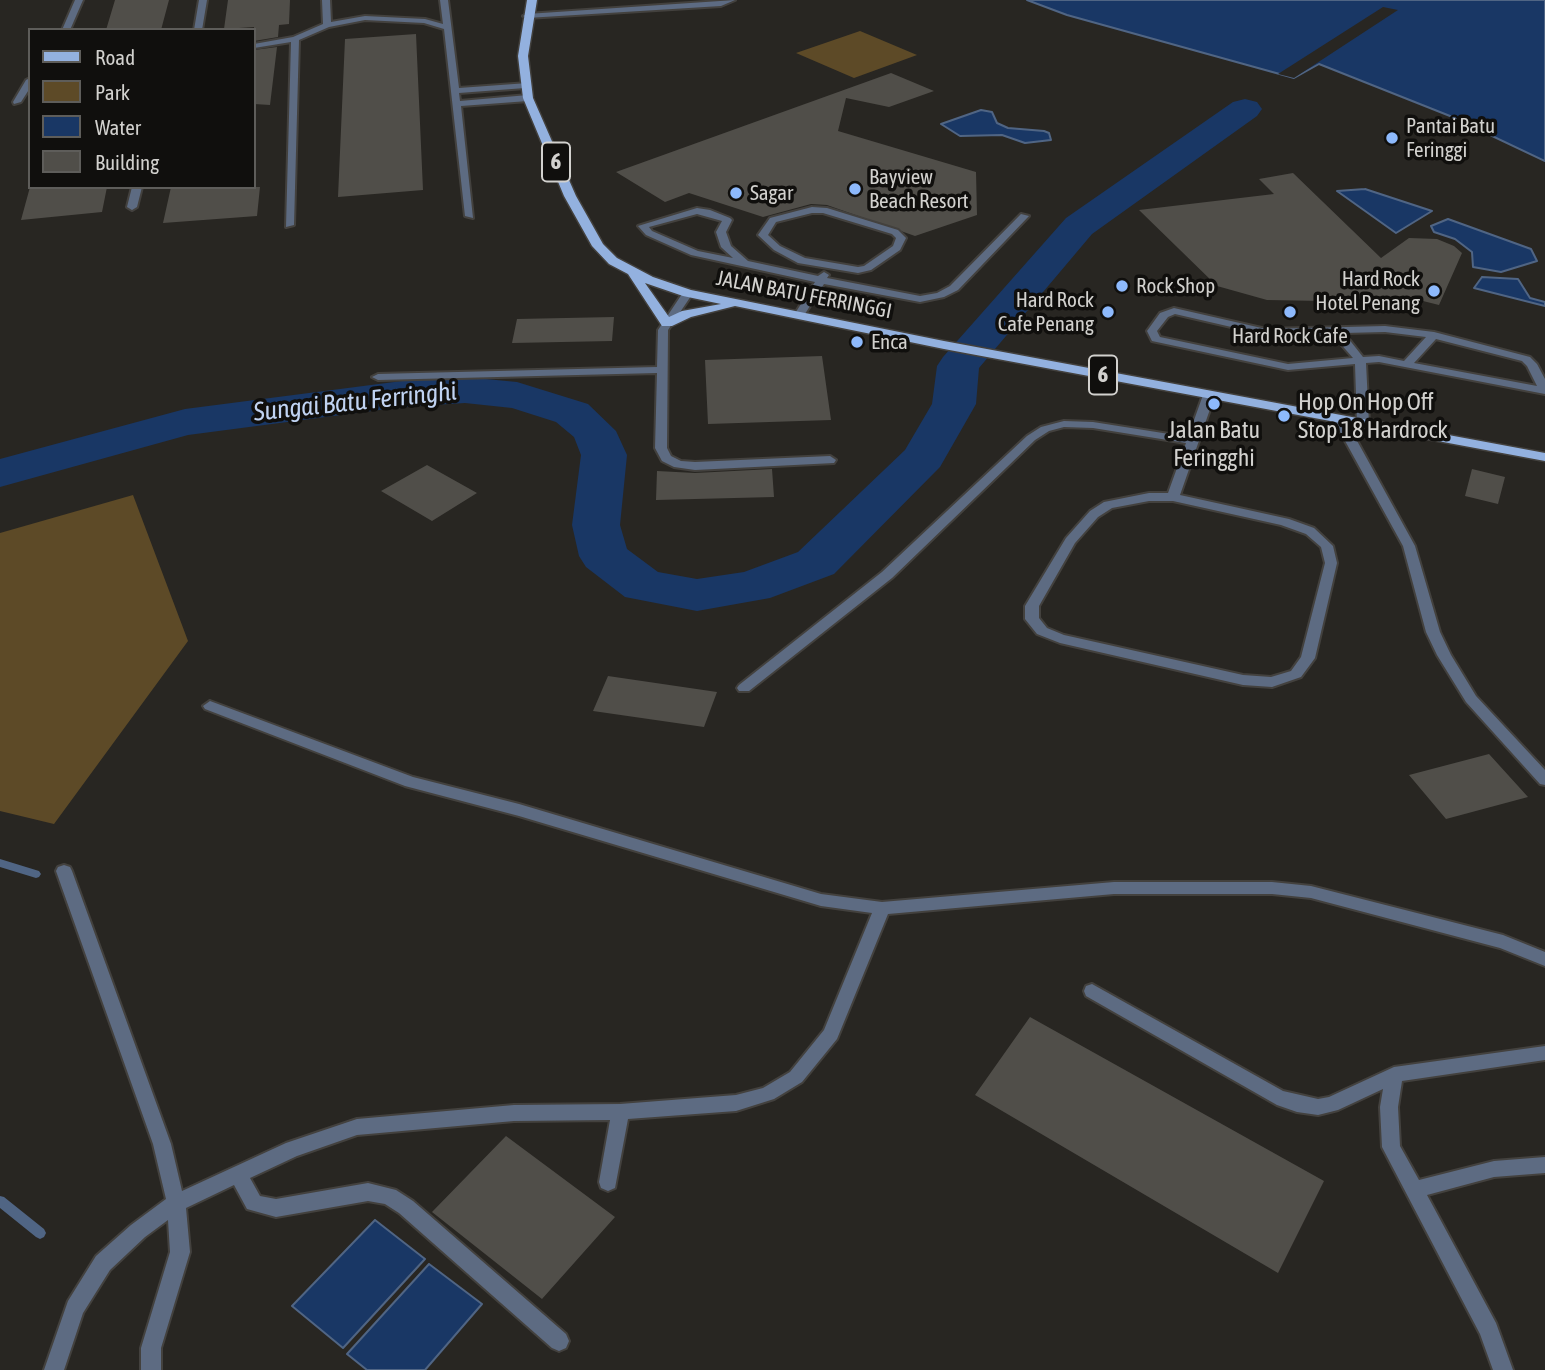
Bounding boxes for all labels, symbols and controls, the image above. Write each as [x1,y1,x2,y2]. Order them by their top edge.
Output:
legend [28,28,256,189]
text: Road [95,45,135,69]
text: Park [95,80,130,104]
place label: Pantai Batu Feringgi [1406,113,1495,163]
text: Water [95,115,141,139]
marker: Pantai Batu Feringgi [1384,130,1400,146]
road number: 6 [542,142,570,182]
text: Building [95,150,159,174]
place label: Bayview Beach Resort [869,164,968,214]
place label: Sagar [750,180,793,206]
marker: Bayview Beach Resort [847,181,863,197]
marker: Sagar [728,185,744,201]
street label: JALAN BATU FERRINGGI [714,266,894,324]
place label: Hard Rock Hotel Penang [1315,266,1420,316]
place label: Rock Shop [1136,273,1215,299]
marker: Rock Shop [1114,278,1130,294]
marker: Hard Rock Hotel Penang [1426,283,1442,299]
place label: Hard Rock Cafe Penang [998,287,1094,337]
marker: Hard Rock Cafe Penang [1100,304,1116,320]
marker: Hard Rock Cafe [1282,304,1298,320]
place label: Hard Rock Cafe [1232,323,1348,349]
place label: Enca [871,329,908,355]
marker: Enca [849,334,865,350]
road number: 6 [1089,356,1117,394]
water label: Sungai Batu Ferringhi [252,376,458,428]
place label: Hop On Hop Off Stop 18 Hardrock [1298,388,1448,444]
marker: Jalan Batu Feringghi [1206,396,1222,412]
marker: Hop On Hop Off Stop 18 Hardrock [1276,408,1292,424]
place label: Jalan Batu Feringghi [1168,416,1260,472]

